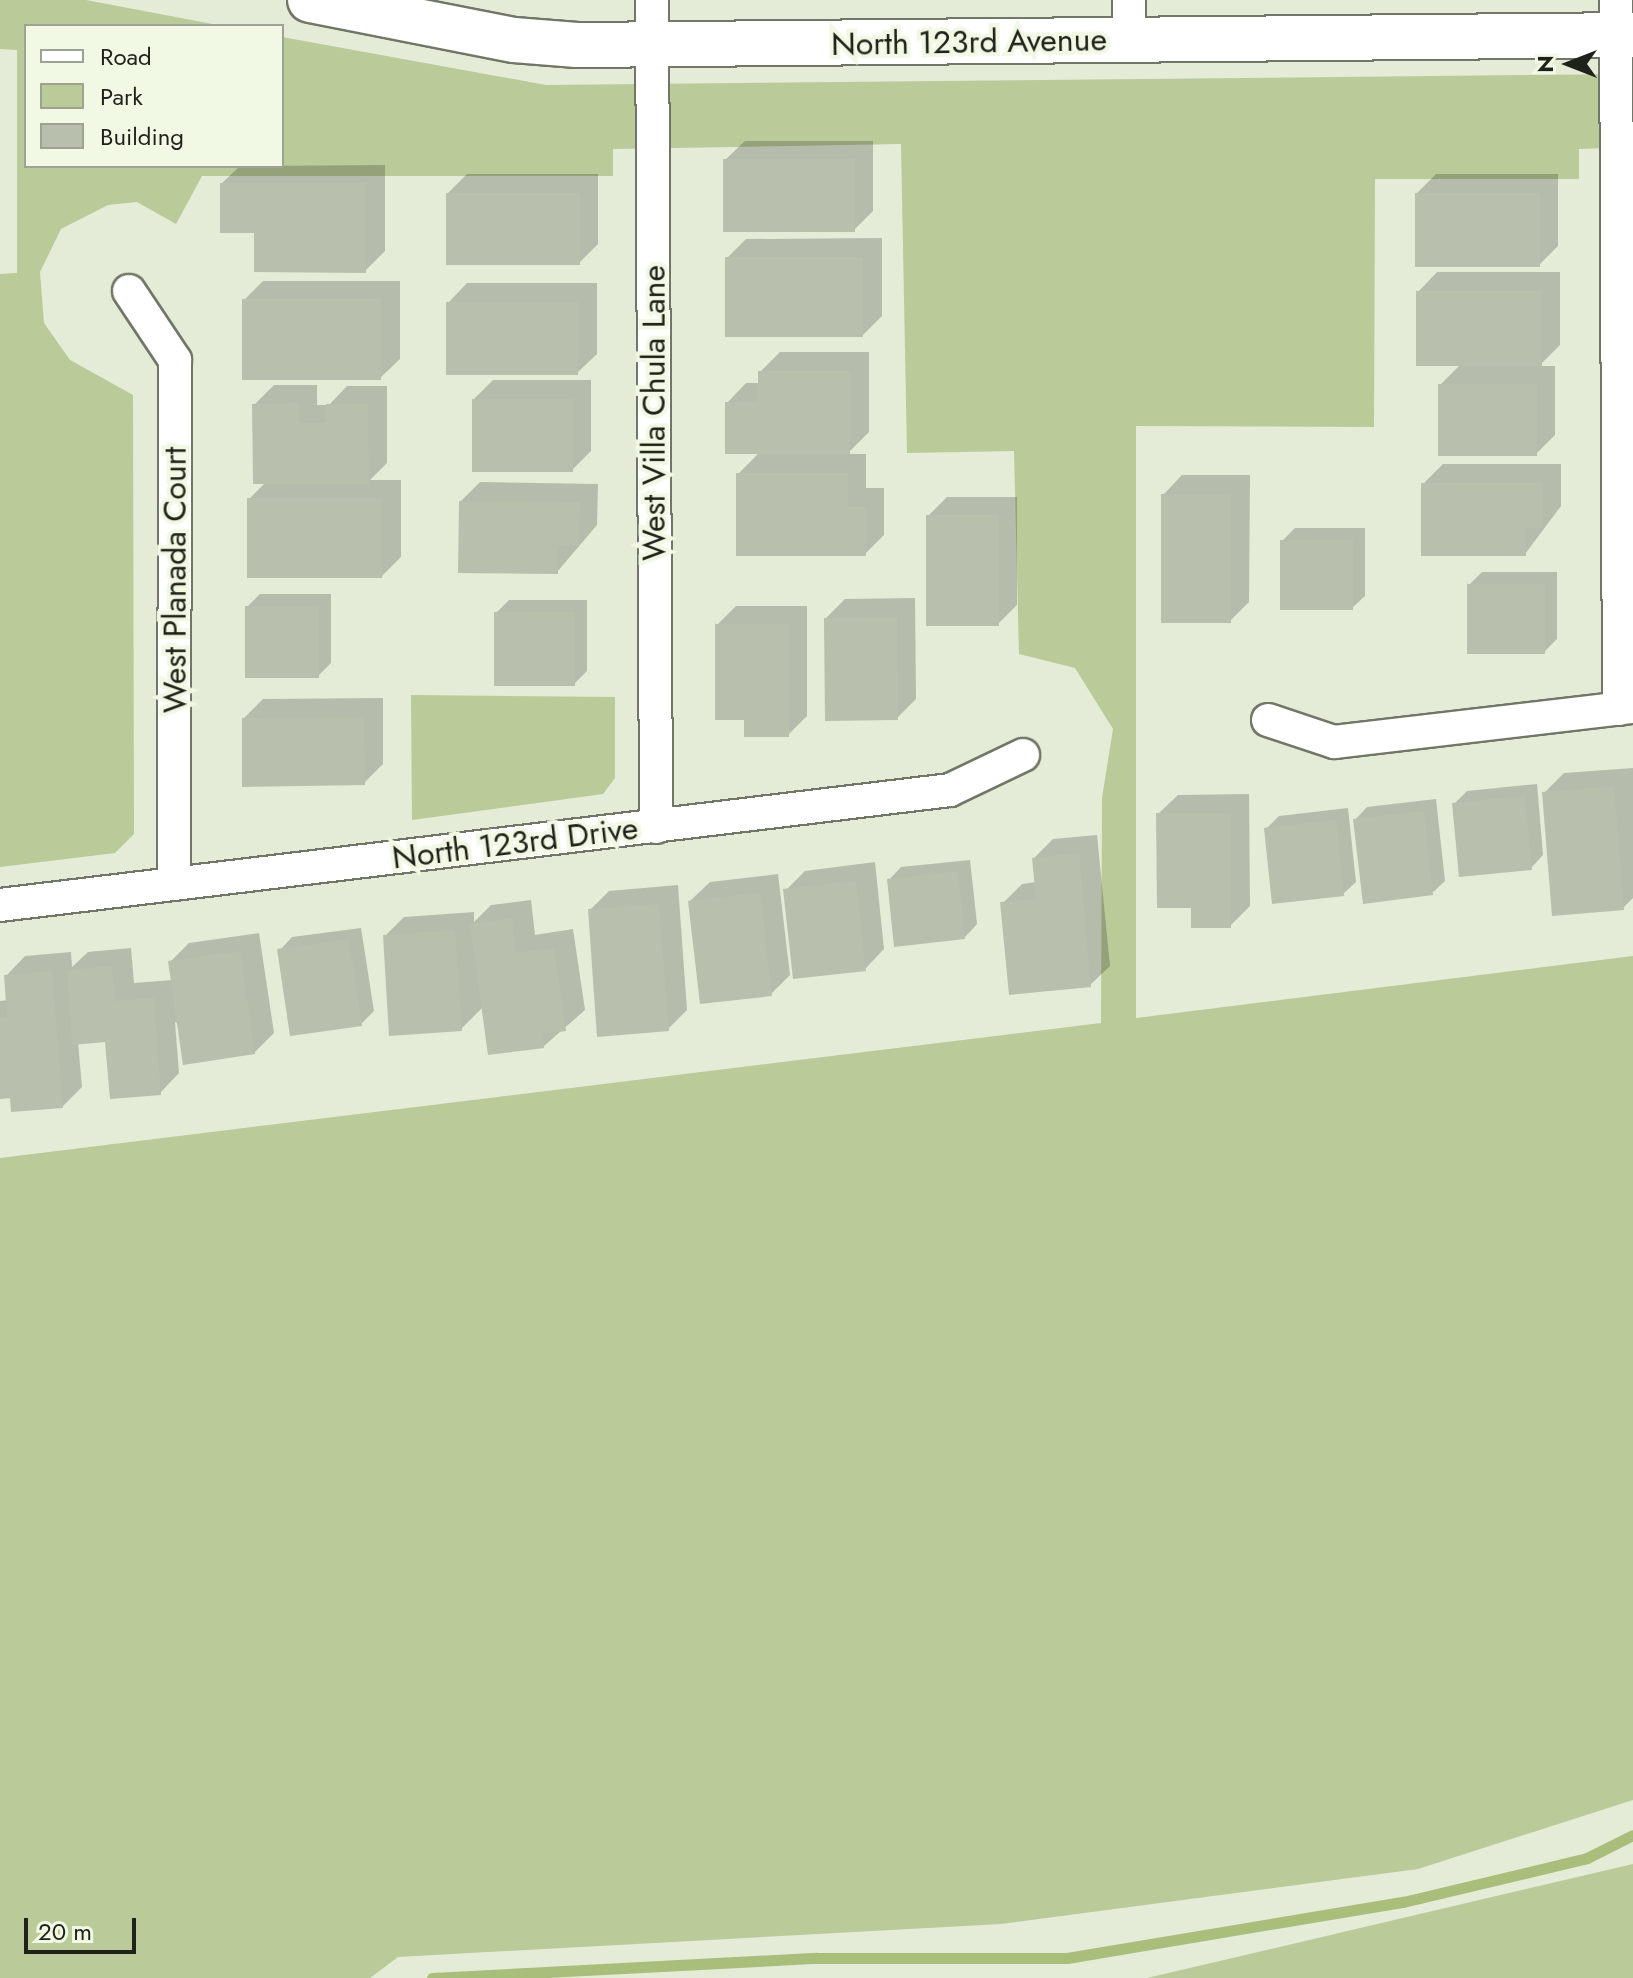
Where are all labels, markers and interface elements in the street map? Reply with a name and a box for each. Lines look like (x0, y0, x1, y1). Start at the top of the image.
street label: North 123rd Avenue (831, 20, 1107, 64)
legend (24, 24, 284, 168)
north arrow (1529, 24, 1609, 104)
text: Road (100, 39, 152, 74)
text: N (1529, 55, 1561, 73)
text: Park (100, 79, 143, 114)
text: Building (100, 119, 184, 154)
street label: West Villa Chula Lane (635, 265, 673, 561)
street label: West Planada Court (156, 447, 194, 713)
street label: North 123rd Drive (390, 809, 640, 877)
scale bar (28, 1902, 140, 1952)
text: 20 m (38, 1914, 92, 1949)

